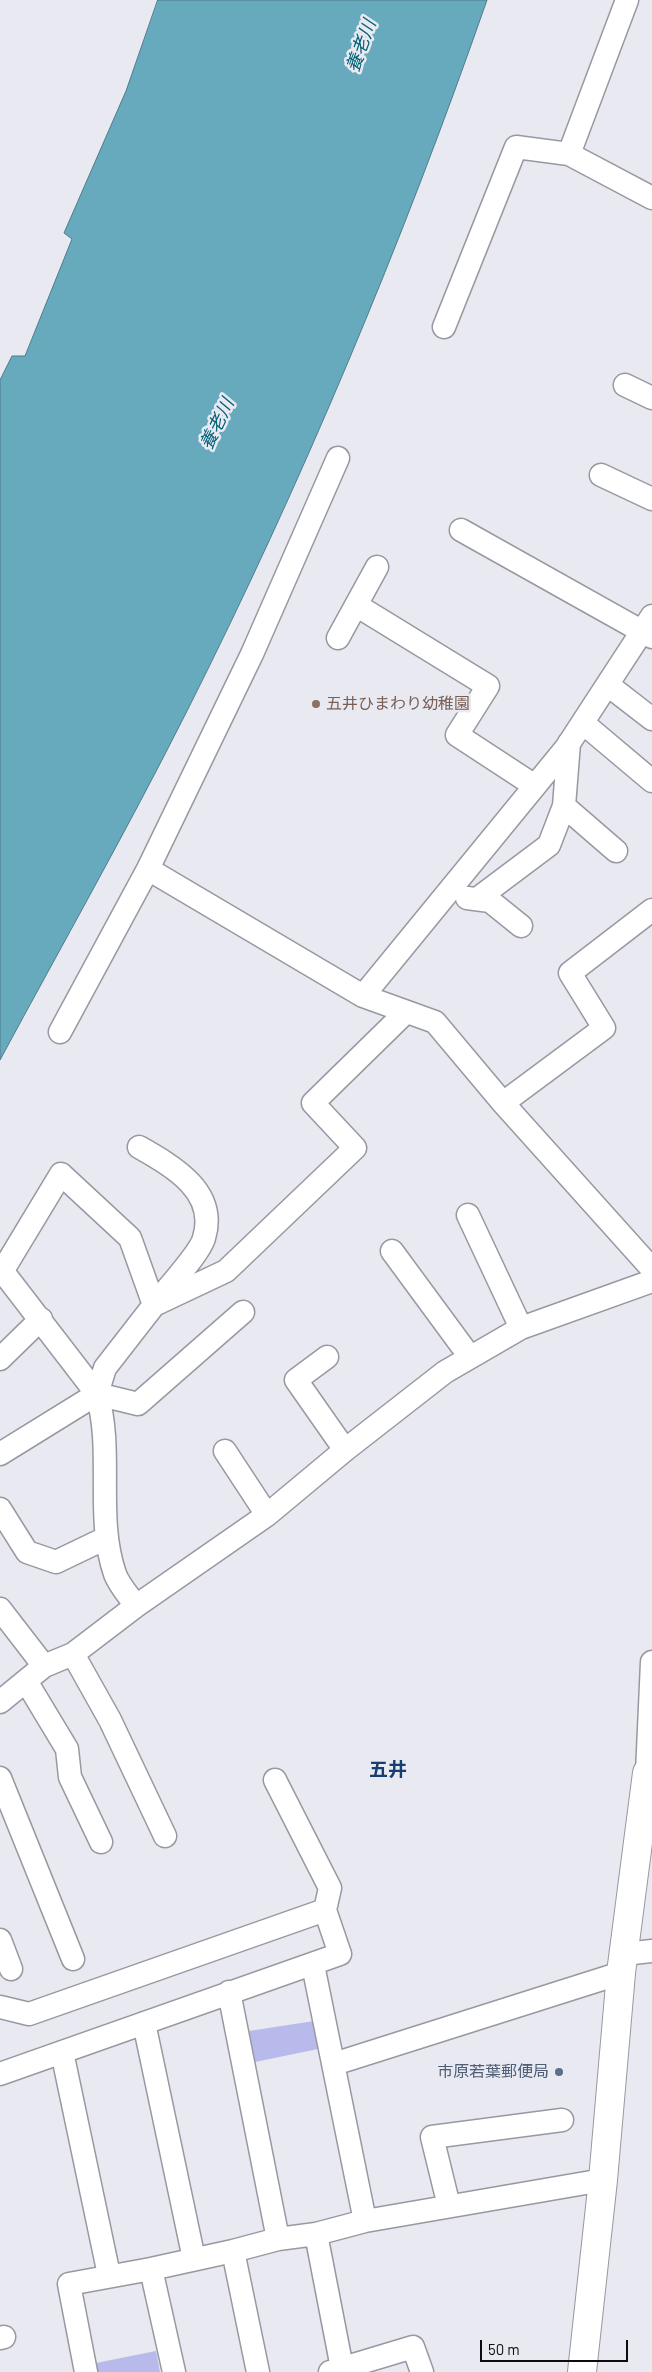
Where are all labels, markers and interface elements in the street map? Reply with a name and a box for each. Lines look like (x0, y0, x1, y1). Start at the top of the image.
water label: 養老川 (342, 17, 380, 75)
water label: 養老川 (195, 395, 239, 453)
place label: 五井ひまわり幼稚園 (326, 694, 470, 714)
marker: 五井ひまわり幼稚園 (310, 698, 322, 710)
district label: 五井 (369, 1759, 407, 1781)
place label: 市原若葉郵便局 (437, 2062, 549, 2082)
marker: 市原若葉郵便局 (553, 2066, 565, 2078)
scale bar (482, 2330, 630, 2362)
text: 50 m (488, 2340, 520, 2358)

